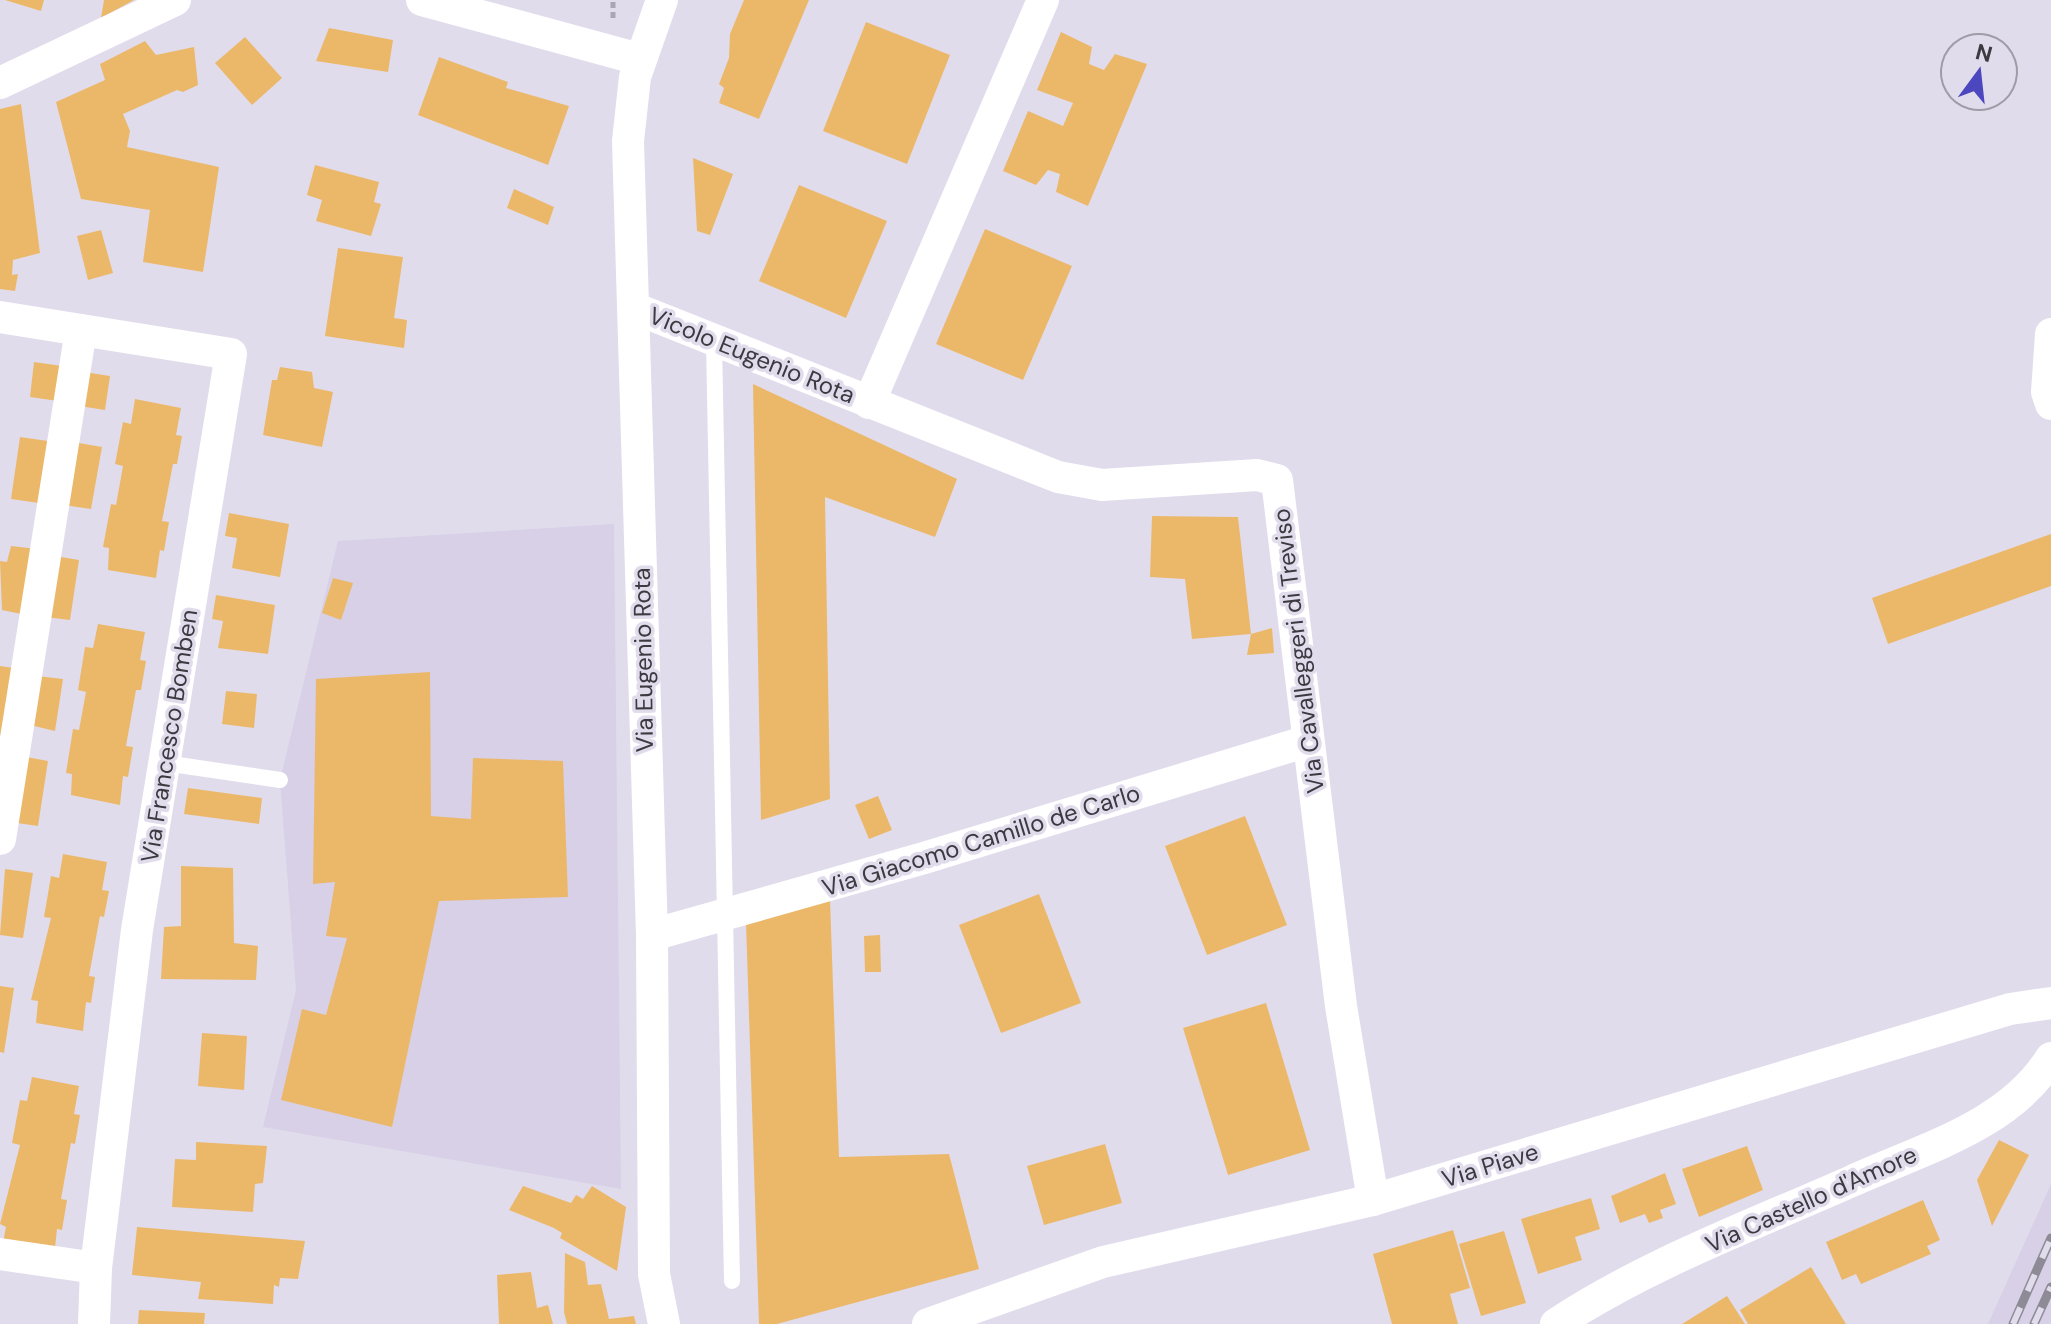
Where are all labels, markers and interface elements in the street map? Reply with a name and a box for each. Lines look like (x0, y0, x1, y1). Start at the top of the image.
north arrow (1939, 32, 2019, 112)
text: N (1973, 37, 1996, 69)
street label: Vicolo Eugenio Rota (644, 300, 860, 410)
street label: Via Cavalleggeri di Treviso (1265, 507, 1331, 795)
street label: Via Eugenio Rota (626, 567, 660, 753)
street label: Via Francesco Bomben (134, 607, 204, 865)
street label: Via Giacomo Camillo de Carlo (818, 777, 1144, 903)
street label: Via Piave (1438, 1136, 1542, 1194)
street label: Via Castello d'Amore (1701, 1138, 1921, 1260)

